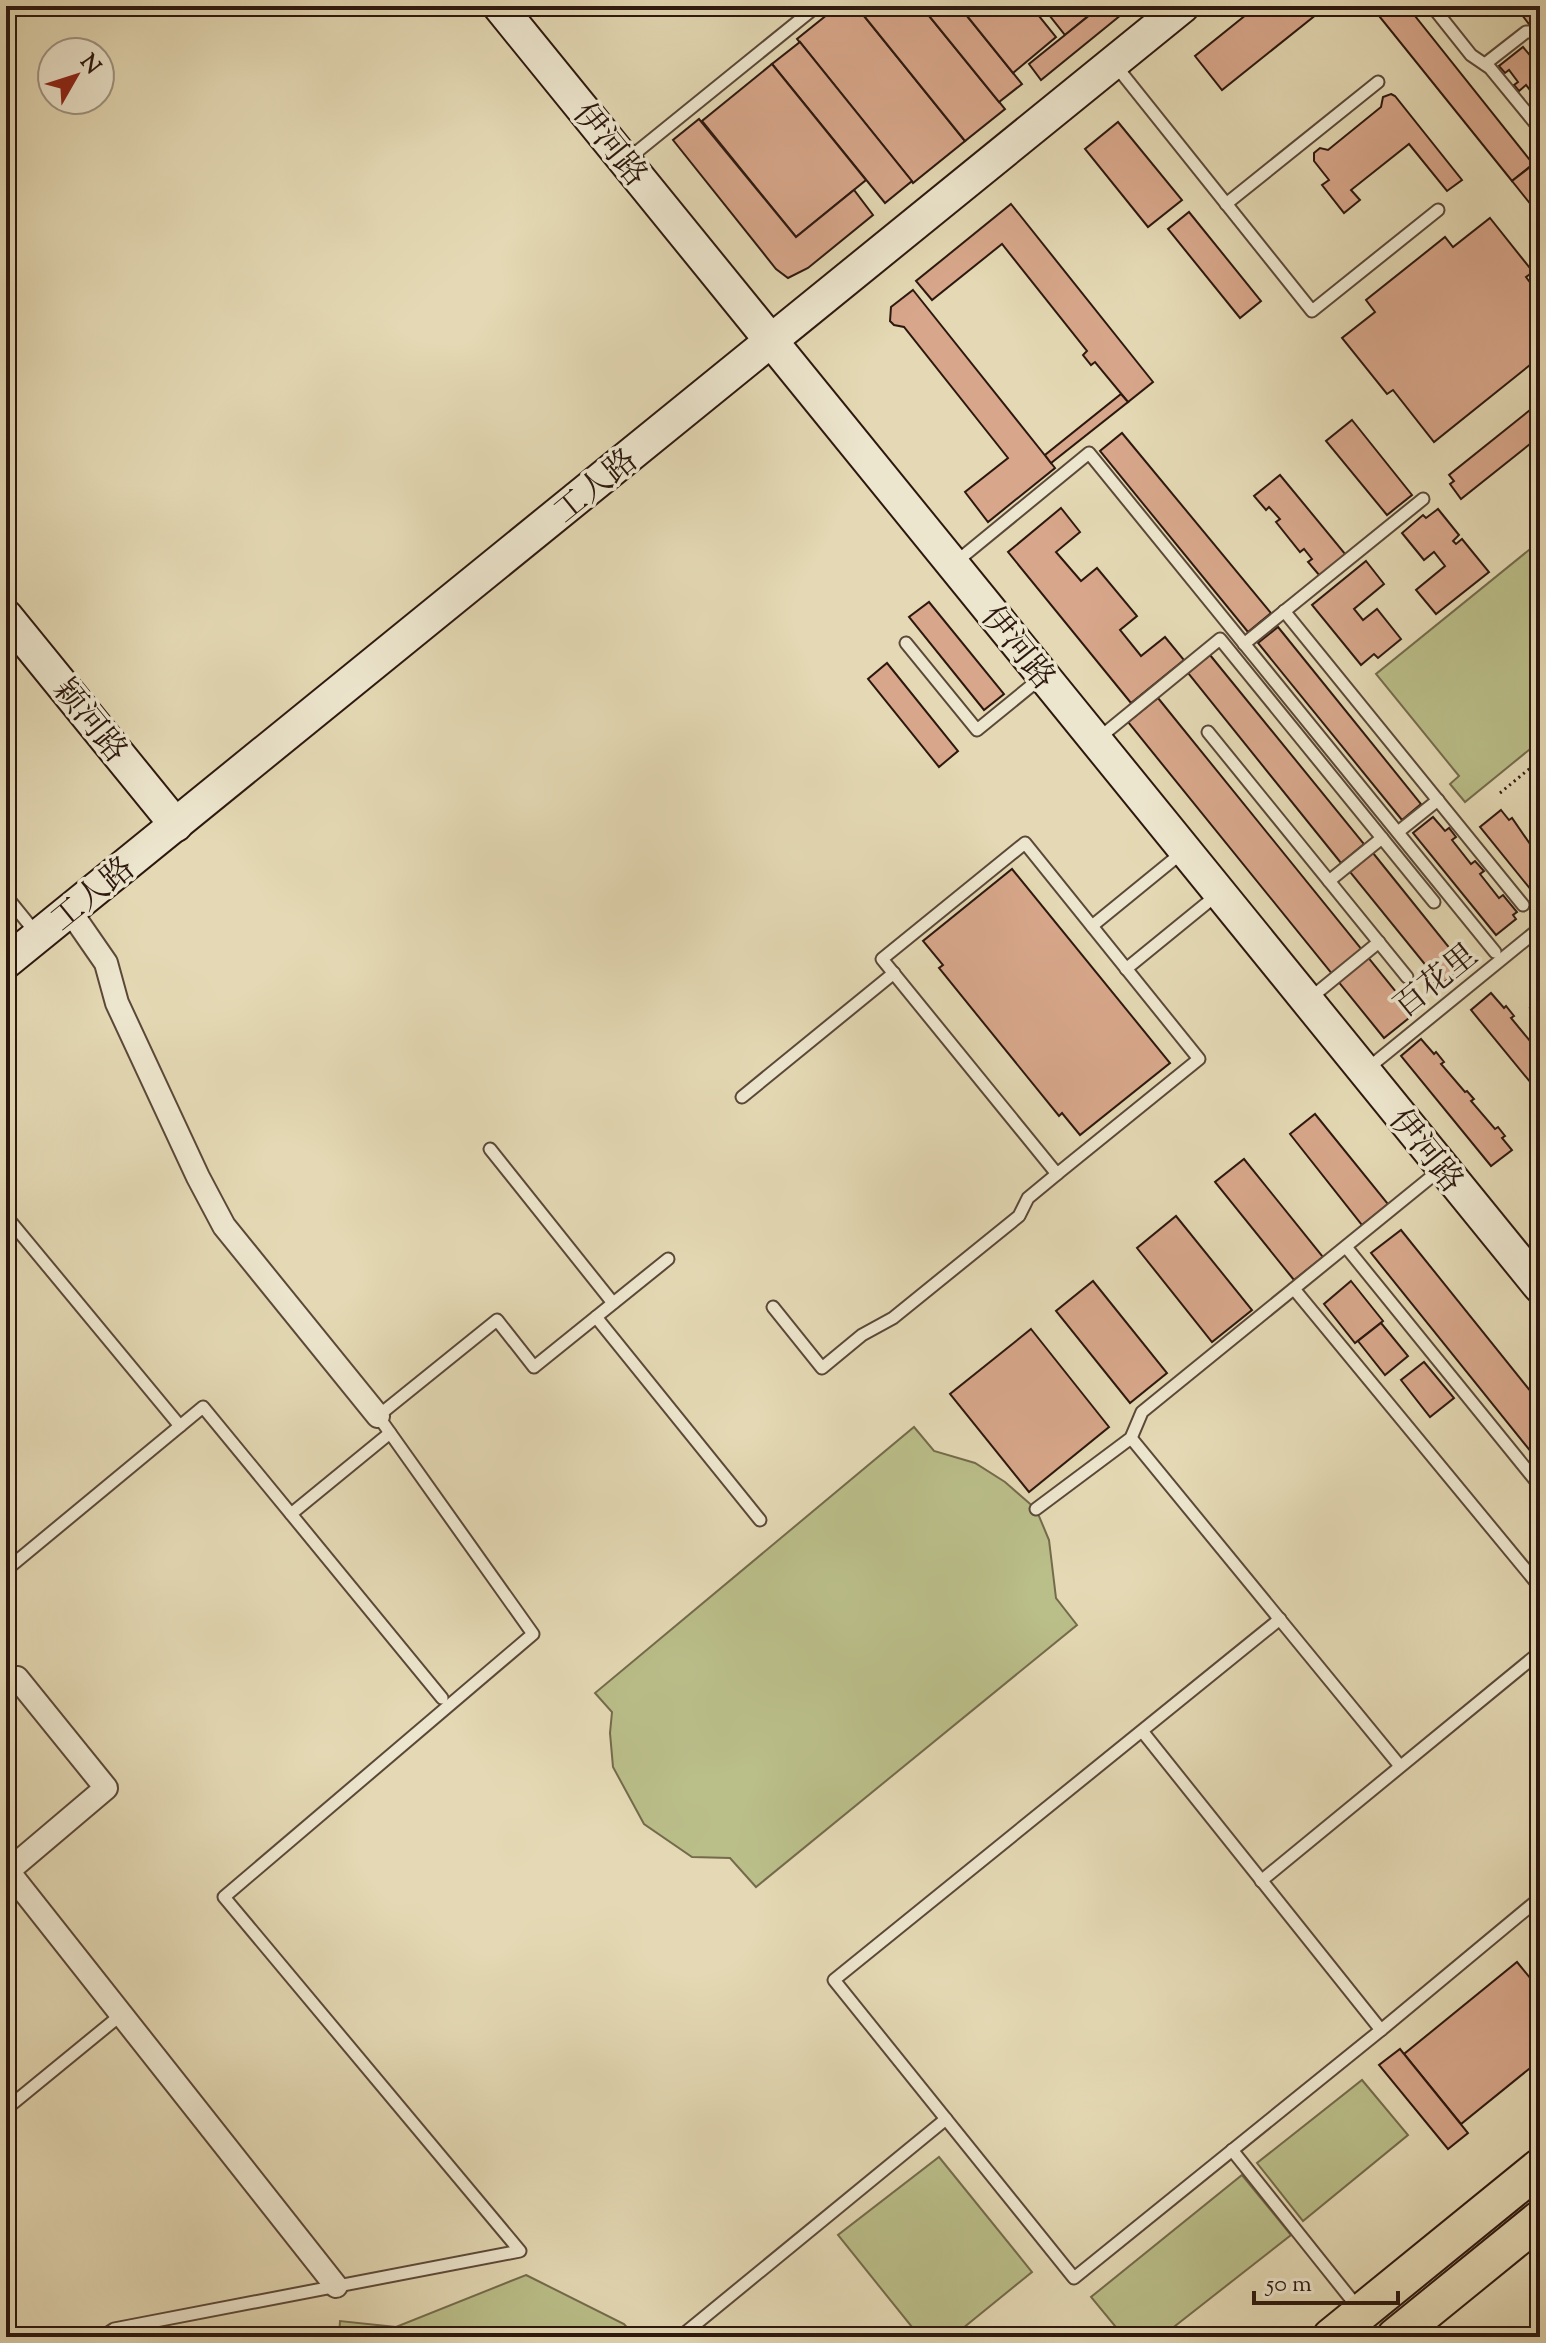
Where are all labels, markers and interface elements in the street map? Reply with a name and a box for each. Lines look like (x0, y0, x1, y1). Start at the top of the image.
north arrow (36, 36, 116, 116)
text: N (71, 48, 107, 83)
street label: 伊河路 (561, 94, 657, 198)
street label: 工人路 (545, 439, 649, 535)
street label: 伊河路 (969, 597, 1065, 701)
street label: 颖河路 (41, 670, 137, 774)
street label: 工人路 (42, 847, 146, 943)
street label: 百花里 (1385, 934, 1489, 1030)
street label: 伊河路 (1377, 1100, 1473, 1204)
scale bar (1254, 2255, 1398, 2305)
text: 50 m (1264, 2268, 1312, 2302)

